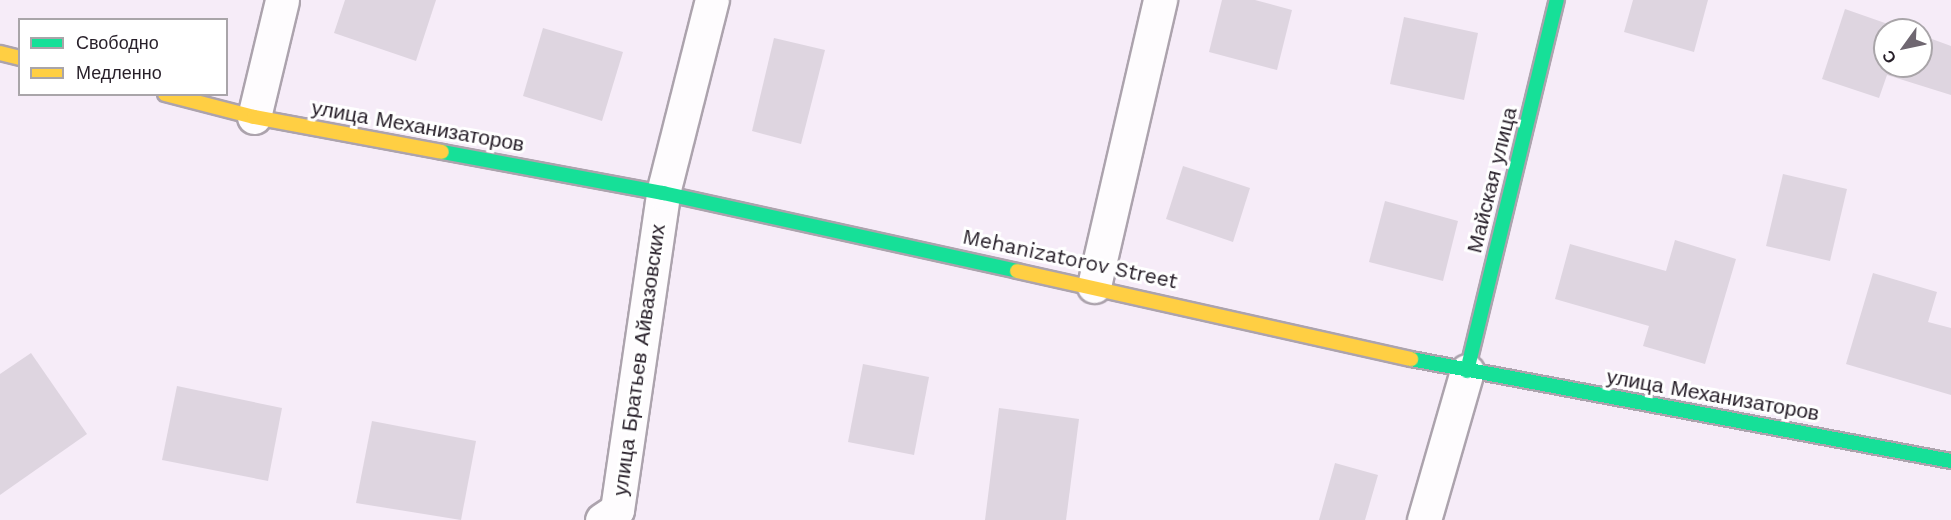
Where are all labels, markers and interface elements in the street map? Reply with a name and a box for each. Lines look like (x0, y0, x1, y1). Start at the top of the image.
legend (18, 18, 228, 96)
north arrow (1873, 18, 1933, 78)
text: Свободно (76, 32, 159, 53)
text: С (1878, 47, 1900, 67)
text: Медленно (76, 62, 162, 83)
street label: улица Механизаторов (310, 95, 526, 157)
street label: Майская улица (1462, 105, 1522, 255)
street label: улица Братьев Айвазовских (607, 223, 671, 497)
street label: Mehanizatorov Street (960, 224, 1180, 294)
street label: улица Механизаторов (1605, 364, 1821, 426)

